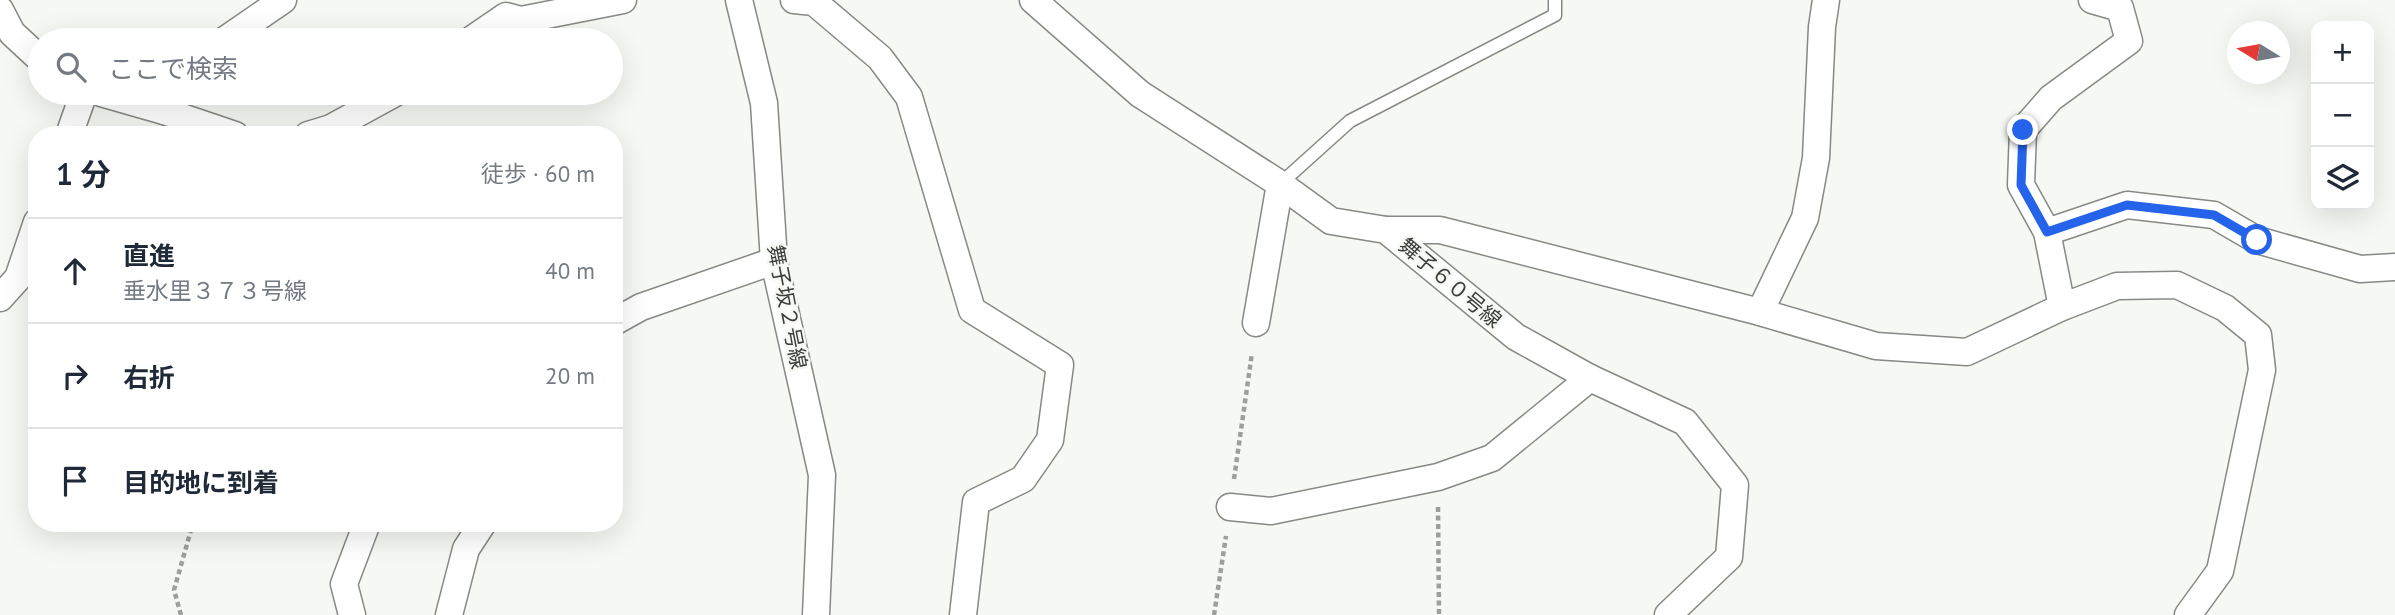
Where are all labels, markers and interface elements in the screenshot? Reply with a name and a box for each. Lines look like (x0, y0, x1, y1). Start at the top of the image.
north arrow (2227, 21, 2290, 84)
map controls (2311, 21, 2374, 210)
button: + (2311, 21, 2374, 84)
search box (28, 28, 623, 105)
icon: search (52, 48, 90, 86)
text: ここで検索 (108, 52, 238, 85)
button: − (2311, 84, 2374, 147)
route end (2007, 114, 2038, 145)
button: layers (2311, 147, 2374, 210)
text: 1 分 (56, 154, 111, 193)
text: 徒歩 · 60 m (481, 159, 595, 188)
route start (2241, 224, 2272, 255)
street label: 舞子６０号線 (1393, 232, 1507, 333)
text: 直進 (123, 239, 175, 272)
street label: 舞子坂２号線 (762, 242, 813, 371)
icon: ahead (56, 252, 94, 290)
text: 40 m (545, 256, 595, 285)
text: 垂水里３７３号線 (123, 276, 307, 305)
icon: right (56, 357, 94, 395)
text: 右折 (123, 361, 175, 394)
text: 20 m (545, 361, 595, 390)
icon: arrive (56, 462, 94, 500)
text: 目的地に到着 (123, 466, 279, 499)

